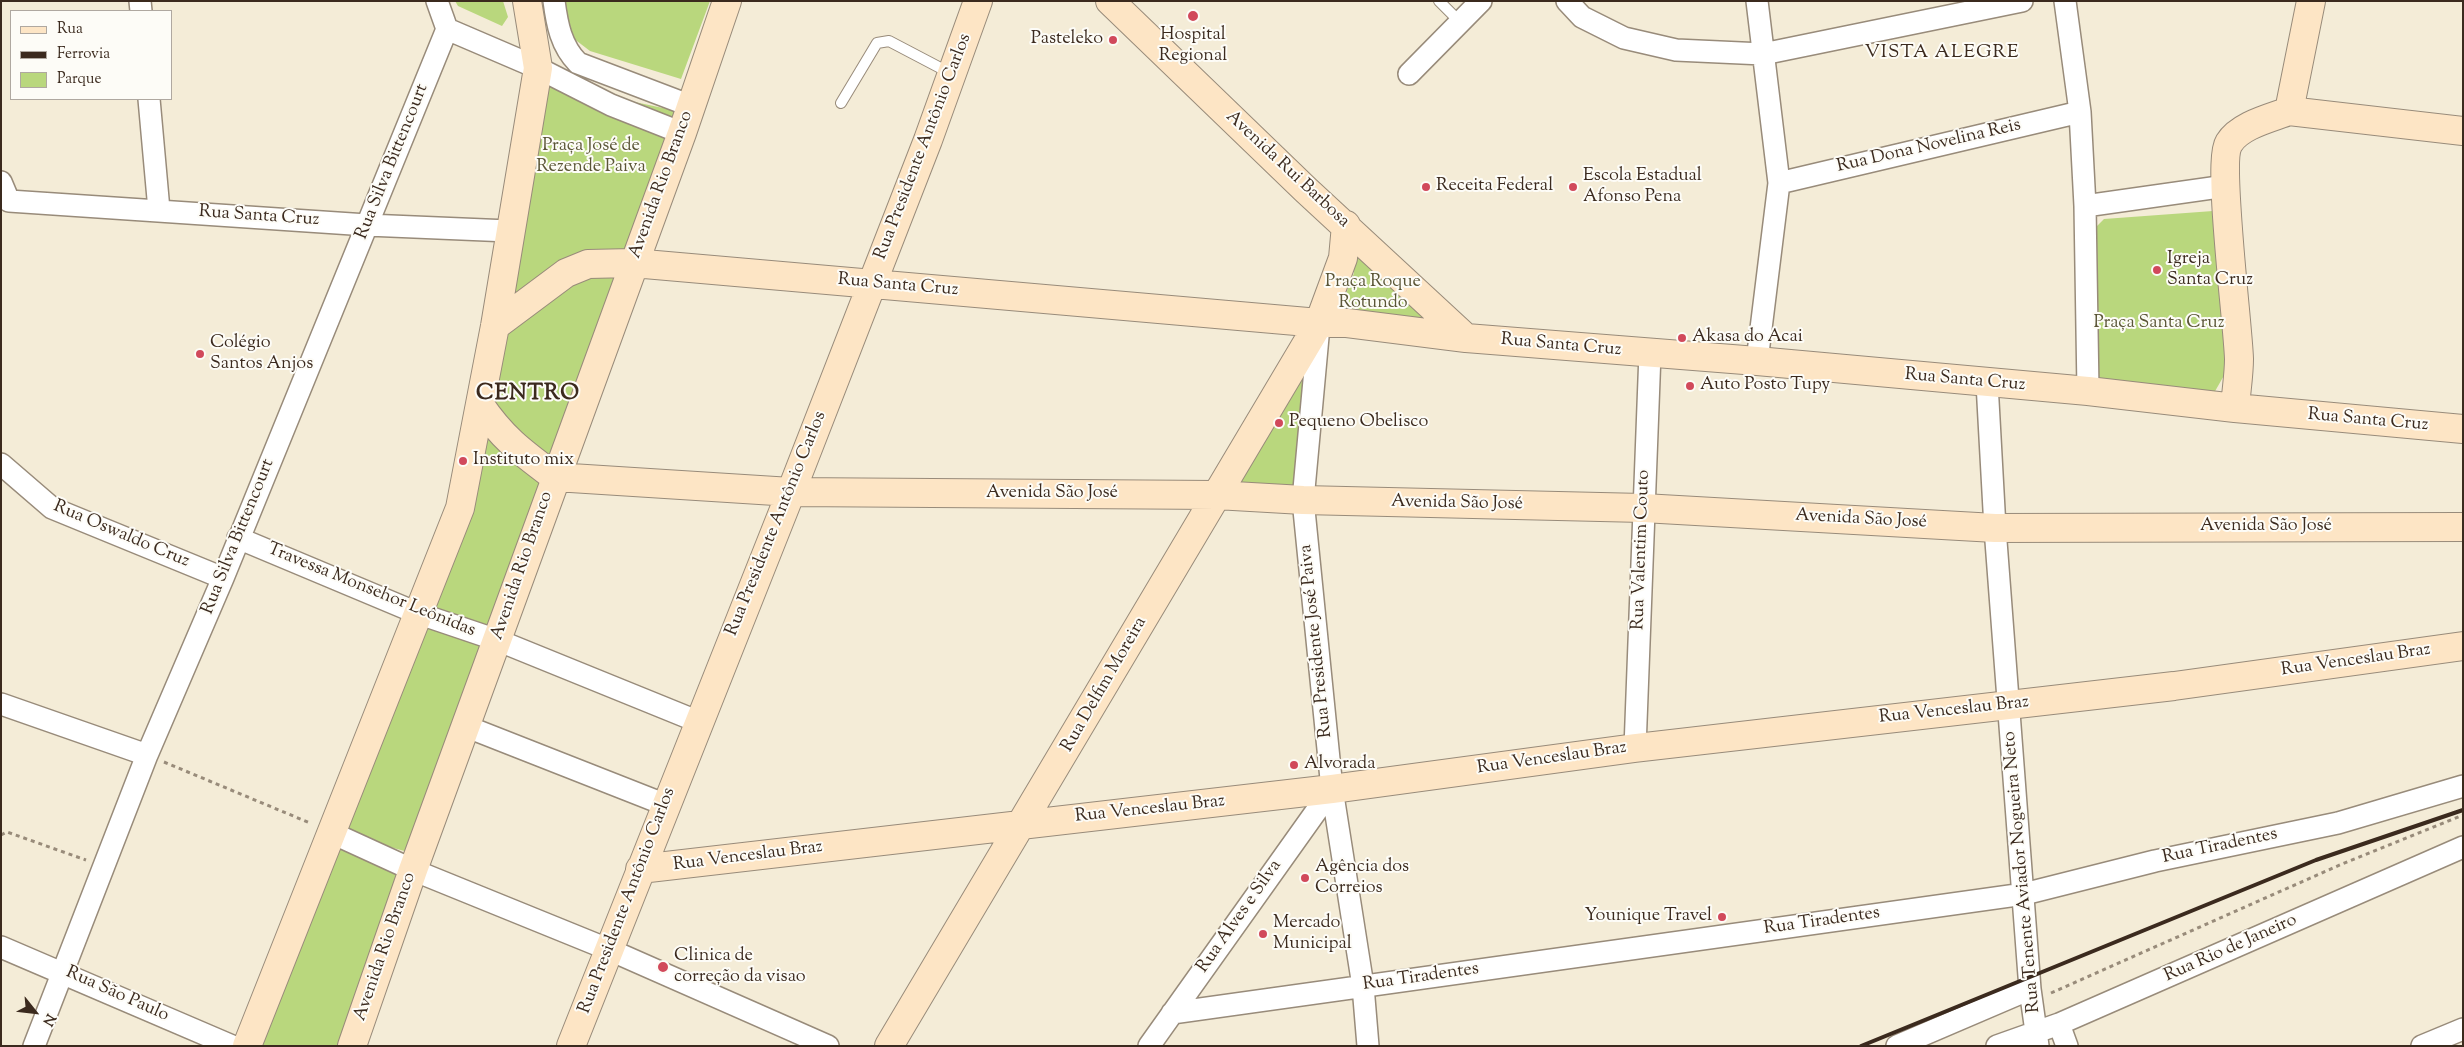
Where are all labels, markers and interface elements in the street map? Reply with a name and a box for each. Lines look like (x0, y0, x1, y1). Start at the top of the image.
marker: Hospital Regional (1186, 9, 1200, 23)
legend (10, 10, 172, 100)
text: Rua (57, 19, 83, 40)
place label: Hospital Regional (1159, 25, 1227, 68)
place label: Pasteleko (1031, 29, 1103, 51)
street label: Rua Presidente Antônio Carlos (871, 31, 977, 263)
marker: Pasteleko (1107, 34, 1119, 46)
district label: VISTA ALEGRE (1863, 43, 2021, 65)
text: Ferrovia (57, 44, 110, 65)
text: Parque (57, 69, 101, 90)
street label: Rua Silva Bittencourt (352, 81, 434, 243)
street label: Avenida Rui Barbosa (1221, 107, 1353, 233)
street label: Avenida Rio Branco (625, 108, 699, 262)
street label: Rua Dona Novelina Reis (1835, 115, 2023, 179)
park label: Praça José de Rezende Paiva (536, 136, 646, 178)
place label: Escola Estadual Afonso Pena (1583, 166, 1702, 208)
place label: Receita Federal (1436, 176, 1553, 198)
marker: Receita Federal (1420, 181, 1432, 193)
marker: Escola Estadual Afonso Pena (1567, 181, 1579, 193)
street label: Rua Santa Cruz (198, 202, 320, 232)
place label: Igreja Santa Cruz (2167, 249, 2253, 292)
marker: Igreja Santa Cruz (2151, 264, 2163, 276)
street label: Rua Santa Cruz (837, 270, 959, 302)
park label: Praça Roque Rotundo (1325, 272, 1421, 314)
park label: Praça Santa Cruz (2094, 313, 2224, 335)
place label: Akasa do Acai (1692, 327, 1803, 349)
street label: Rua Santa Cruz (1500, 330, 1622, 362)
marker: Akasa do Acai (1676, 332, 1688, 344)
place label: Colégio Santos Anjos (210, 333, 313, 376)
marker: Colégio Santos Anjos (194, 348, 206, 360)
street label: Rua Santa Cruz (1904, 365, 2026, 397)
place label: Auto Posto Tupy (1700, 375, 1830, 397)
marker: Auto Posto Tupy (1684, 380, 1696, 392)
district label: CENTRO (475, 382, 581, 408)
street label: Rua Santa Cruz (2307, 405, 2429, 437)
street label: Rua Presidente Antônio Carlos (722, 409, 832, 639)
place label: Pequeno Obelisco (1289, 412, 1428, 434)
marker: Pequeno Obelisco (1273, 417, 1285, 429)
place label: Instituto mix (473, 450, 574, 472)
marker: Instituto mix (457, 455, 469, 467)
street label: Rua Silva Bittencourt (198, 456, 280, 618)
street label: Rua Valentim Couto (1628, 469, 1656, 631)
street label: Avenida São José (986, 483, 1118, 505)
street label: Avenida Rio Branco (488, 489, 558, 643)
street label: Avenida São José (1391, 492, 1523, 516)
street label: Rua Oswaldo Cruz (50, 497, 192, 573)
street label: Avenida São José (1795, 506, 1927, 534)
street label: Avenida São José (2200, 516, 2332, 538)
street label: Travessa Monsehor Leônidas (264, 539, 478, 643)
street label: Rua Presidente José Paiva (1296, 543, 1338, 739)
street label: Rua Delfim Moreira (1058, 614, 1152, 756)
street label: Rua Venceslau Braz (2280, 640, 2432, 682)
street label: Rua Venceslau Braz (1878, 692, 2030, 730)
street label: Rua Tenente Aviador Nogueira Neto (2000, 730, 2046, 1014)
street label: Rua Venceslau Braz (1476, 738, 1628, 780)
place label: Alvorada (1304, 754, 1375, 776)
marker: Alvorada (1288, 759, 1300, 771)
street label: Rua Presidente Antônio Carlos (575, 785, 681, 1017)
street label: Rua Venceslau Braz (1074, 791, 1226, 829)
street label: Rua Tiradentes (2161, 824, 2279, 870)
street label: Rua Venceslau Braz (672, 837, 824, 877)
street label: Rua Alves e Silva (1193, 856, 1287, 978)
place label: Agência dos Correios (1315, 857, 1409, 900)
street label: Avenida Rio Branco (351, 870, 421, 1024)
marker: Agência dos Correios (1299, 872, 1311, 884)
street label: Rua Tiradentes (1763, 903, 1881, 941)
place label: Younique Travel (1585, 906, 1712, 928)
street label: Rua Rio de Janeiro (2161, 910, 2301, 988)
marker: Younique Travel (1716, 911, 1728, 923)
place label: Mercado Municipal (1273, 913, 1352, 956)
marker: Mercado Municipal (1257, 928, 1269, 940)
place label: Clinica de correção da visao (674, 946, 806, 989)
street label: Rua Tiradentes (1362, 959, 1480, 997)
marker: Clinica de correção da visao (656, 960, 670, 974)
street label: Rua São Paulo (62, 963, 172, 1027)
north arrow (10, 987, 60, 1037)
text: N (37, 1010, 60, 1029)

